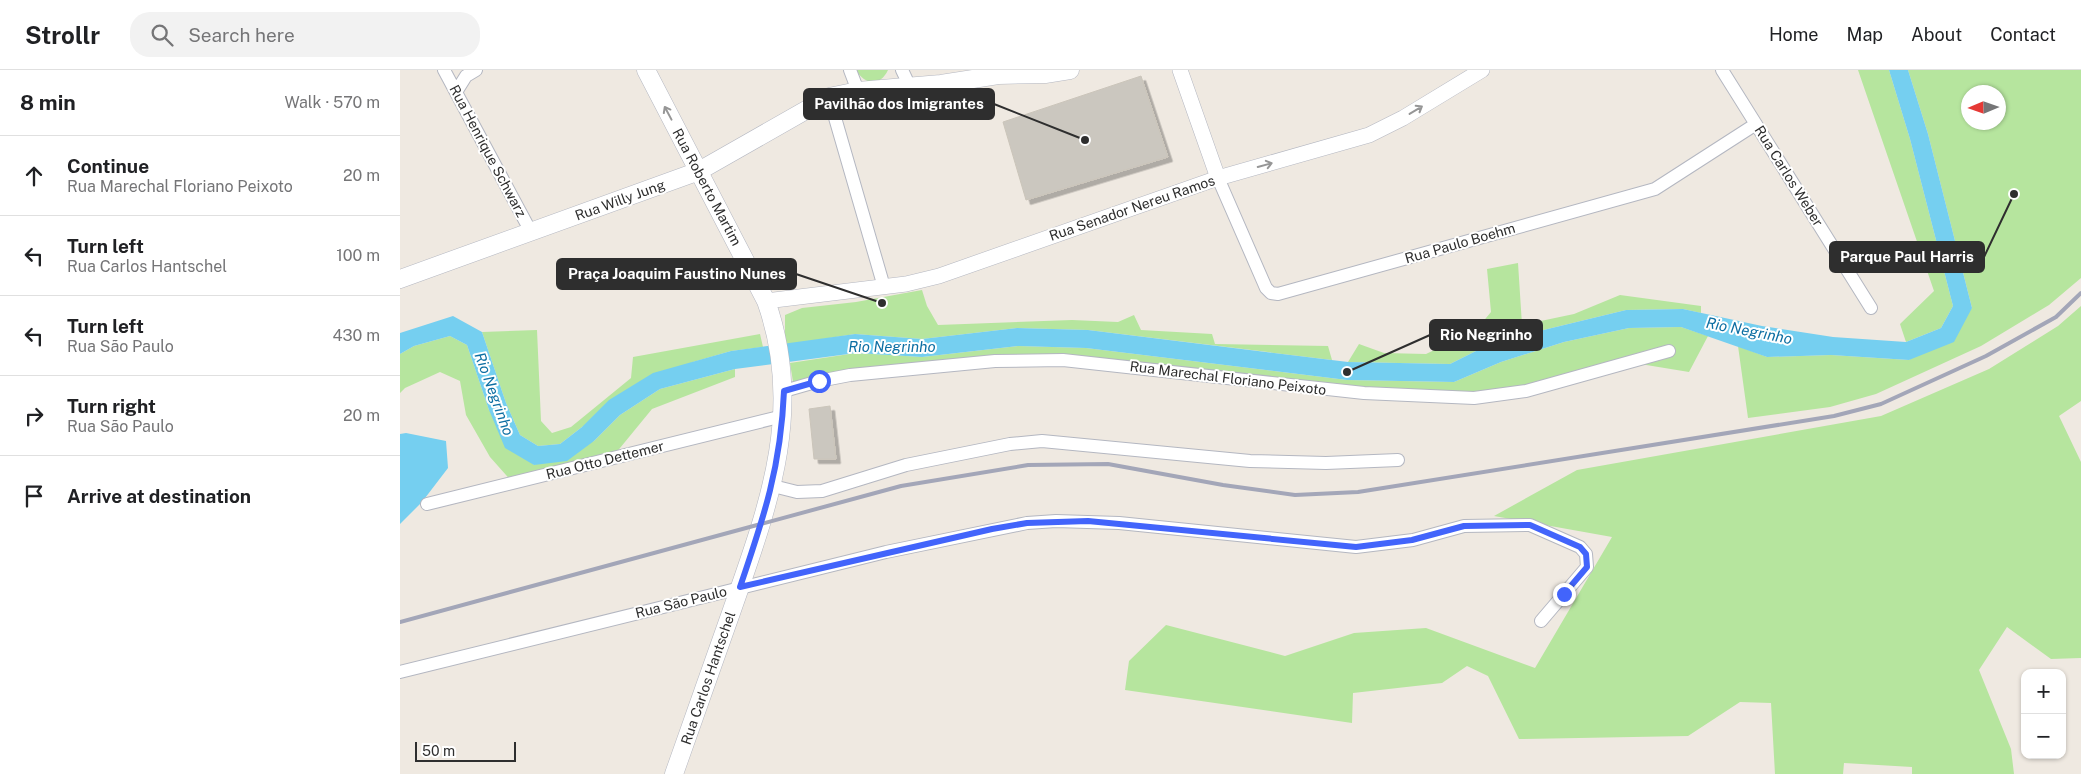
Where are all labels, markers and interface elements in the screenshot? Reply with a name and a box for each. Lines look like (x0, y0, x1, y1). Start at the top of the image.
search box (130, 12, 480, 57)
text: Strollr (25, 21, 100, 49)
icon: search (148, 21, 176, 49)
text: Search here (188, 24, 295, 46)
text: Home (1769, 24, 1819, 45)
text: Map (1847, 24, 1883, 45)
text: About (1911, 24, 1962, 45)
text: Contact (1990, 24, 2056, 45)
street label: Rua Henrique Schwarz (446, 82, 530, 220)
north arrow (1961, 85, 2006, 130)
callout: Pavilhão dos Imigrantes (804, 89, 994, 119)
text: 8 min (20, 90, 76, 115)
text: Walk · 570 m (284, 93, 380, 112)
text: Pavilhão dos Imigrantes (814, 95, 984, 112)
one-way arrow (663, 105, 673, 120)
one-way arrow (1409, 105, 1423, 115)
street label: Rua Carlos Weber (1752, 123, 1826, 229)
street label: Rua Roberto Martim (669, 126, 745, 248)
text: Continue (67, 155, 149, 177)
one-way arrow (1256, 160, 1272, 170)
icon: ahead (20, 162, 48, 190)
text: 20 m (343, 166, 380, 185)
street label: Rua Senador Nereu Ramos (1047, 172, 1217, 244)
street label: Rua Willy Jung (573, 176, 667, 224)
text: Rua Marechal Floriano Peixoto (67, 177, 293, 196)
street label: Rua Paulo Boehm (1403, 220, 1517, 266)
text: Turn left (67, 235, 144, 257)
icon: left (20, 242, 48, 270)
callout: Parque Paul Harris (1830, 242, 1984, 272)
text: 100 m (336, 246, 380, 265)
text: Parque Paul Harris (1840, 248, 1974, 265)
text: Rua Carlos Hantschel (67, 257, 227, 276)
callout: Praça Joaquim Faustino Nunes (557, 259, 796, 289)
text: Praça Joaquim Faustino Nunes (568, 265, 786, 282)
water label: Rio Negrinho (1705, 314, 1794, 347)
text: Turn left (67, 315, 144, 337)
callout: Rio Negrinho (1430, 320, 1542, 350)
icon: left (20, 322, 48, 350)
text: 430 m (332, 326, 380, 345)
text: Rio Negrinho (1440, 326, 1533, 343)
text: Rua São Paulo (67, 337, 174, 356)
water label: Rio Negrinho (848, 338, 936, 355)
water label: Rio Negrinho (472, 350, 517, 438)
street label: Rua Marechal Floriano Peixoto (1129, 358, 1327, 398)
route start (808, 370, 831, 393)
text: Turn right (67, 395, 156, 417)
icon: right (20, 402, 48, 430)
text: 20 m (343, 406, 380, 425)
text: Rua São Paulo (67, 417, 174, 436)
street label: Rua Otto Dettemer (544, 438, 666, 482)
icon: arrive (20, 482, 48, 510)
text: Arrive at destination (67, 485, 251, 507)
street label: Rua São Paulo (634, 583, 728, 621)
route end (1553, 583, 1576, 606)
street label: Rua Carlos Hantschel (678, 609, 738, 747)
map controls (2021, 669, 2066, 759)
button: + (2021, 669, 2066, 714)
button: − (2021, 714, 2066, 759)
scale bar (415, 739, 516, 762)
text: 50 m (422, 743, 455, 759)

